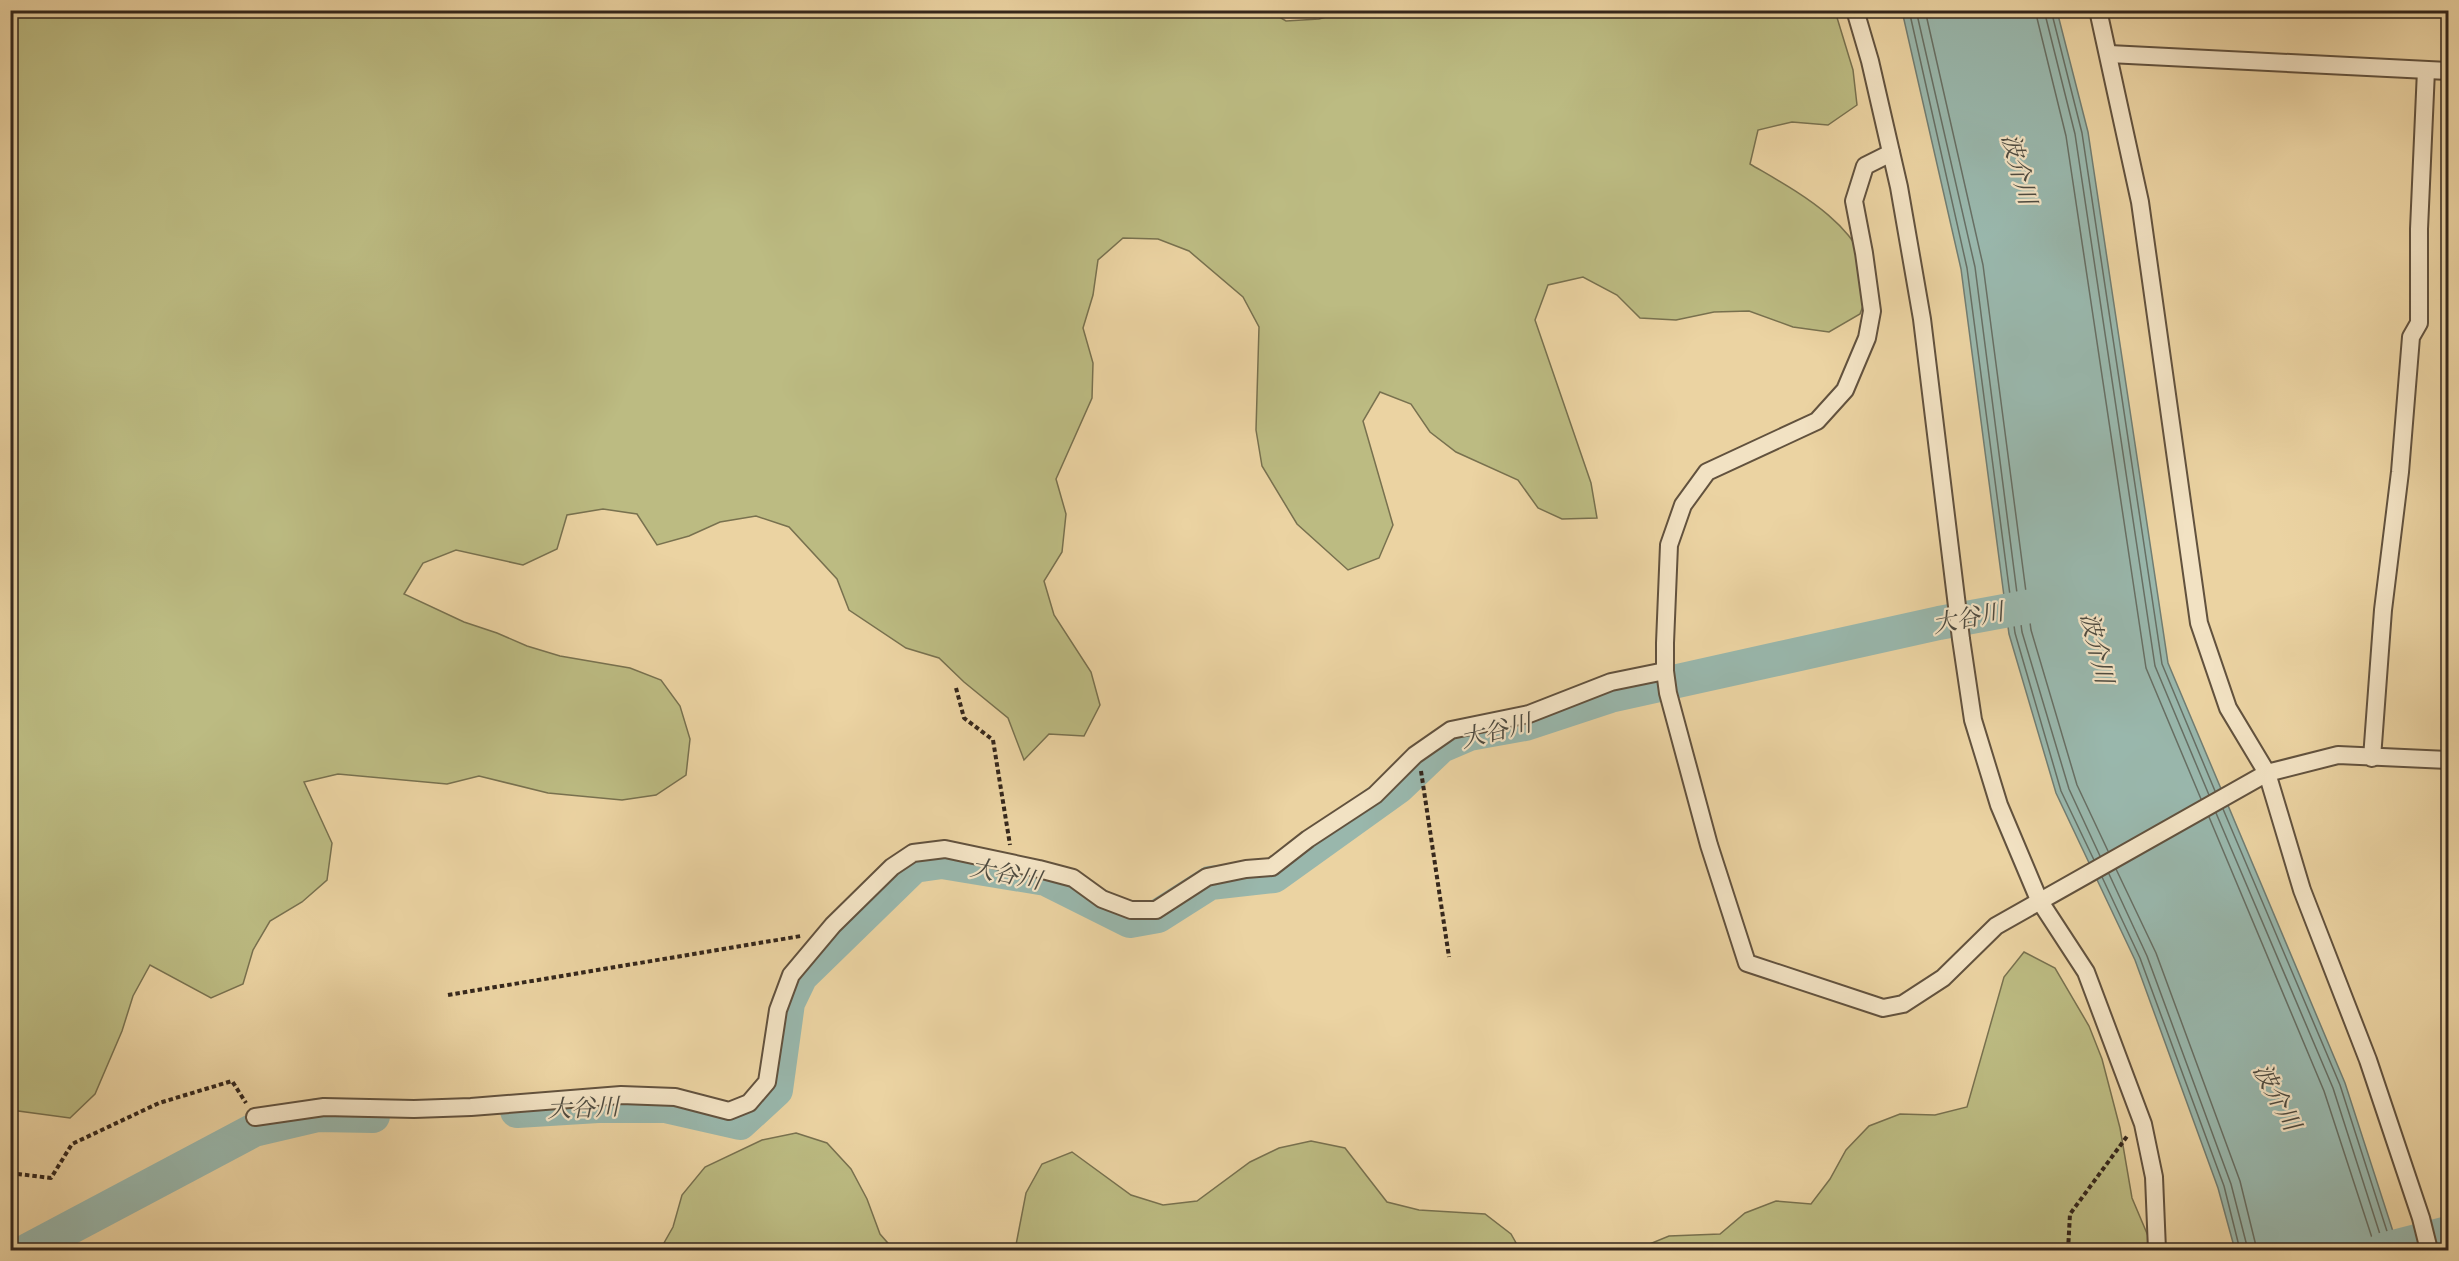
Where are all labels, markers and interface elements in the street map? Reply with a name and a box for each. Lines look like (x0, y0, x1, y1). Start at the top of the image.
water label: 波介川 (1996, 131, 2042, 210)
water label: 大谷川 (1930, 598, 2009, 639)
water label: 波介川 (2075, 610, 2118, 689)
water label: 大谷川 (1458, 709, 1537, 753)
water label: 大谷川 (968, 854, 1047, 895)
water label: 波介川 (2248, 1059, 2307, 1138)
water label: 大谷川 (547, 1094, 622, 1123)

